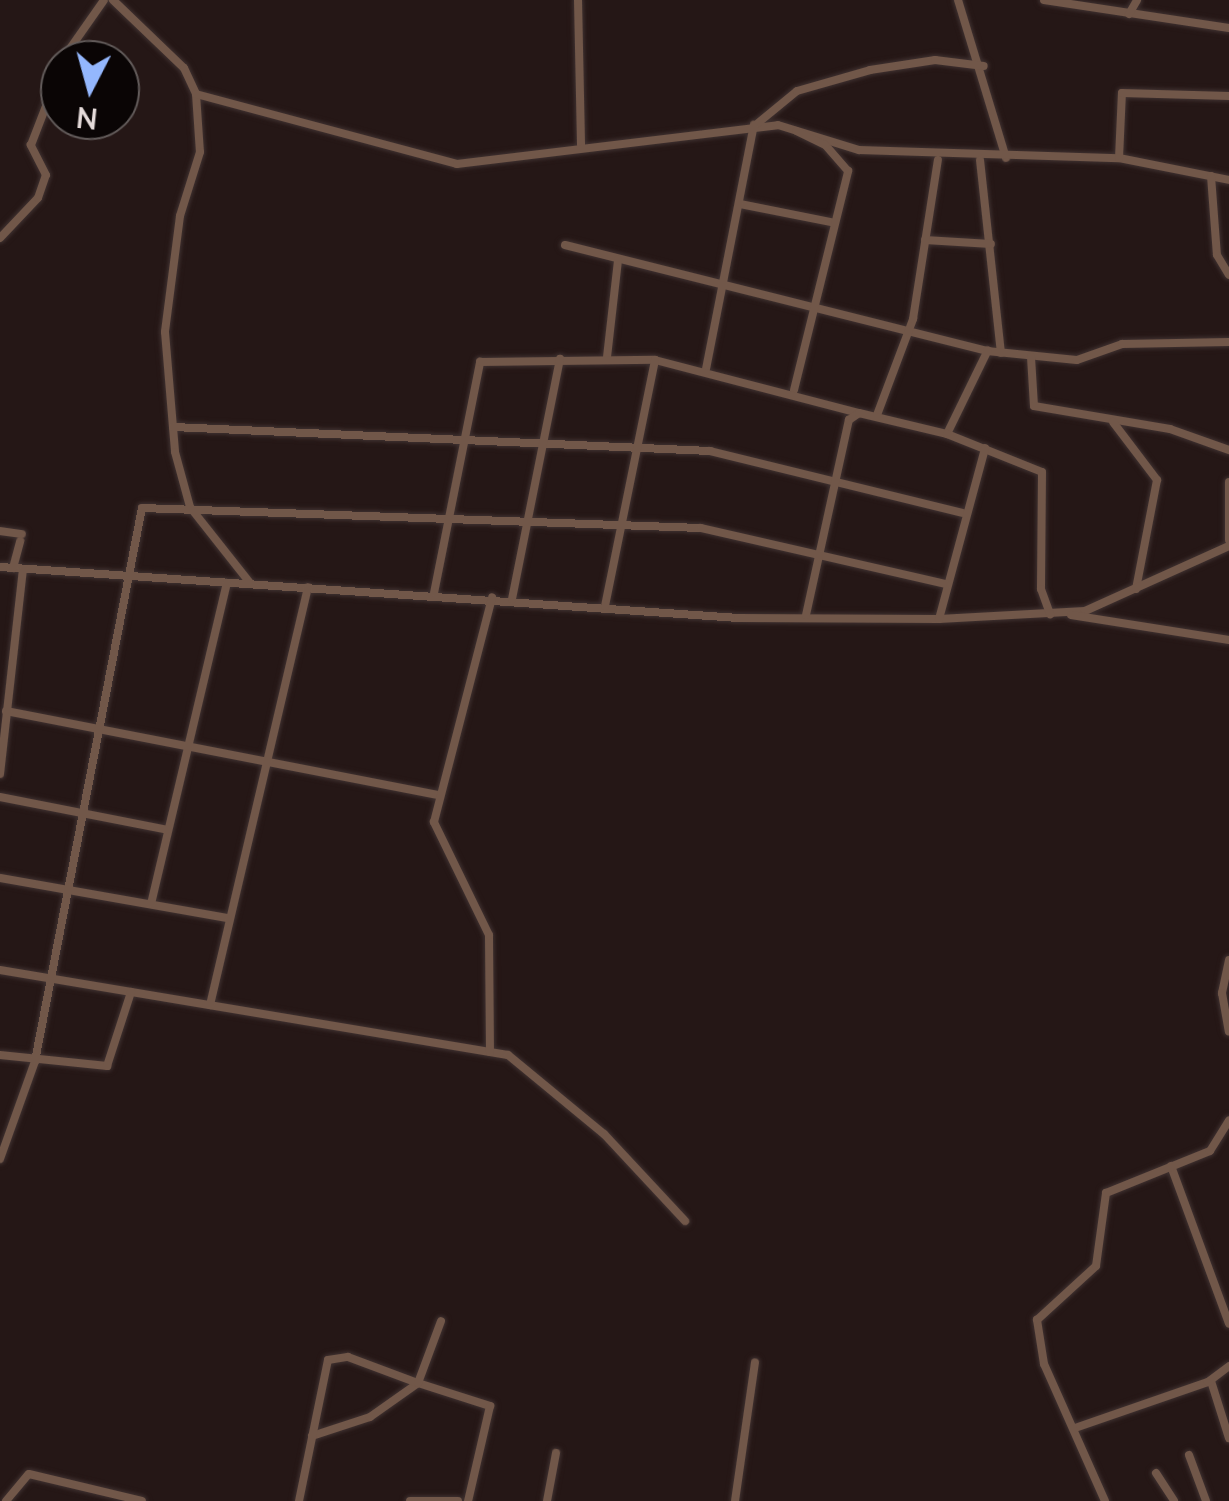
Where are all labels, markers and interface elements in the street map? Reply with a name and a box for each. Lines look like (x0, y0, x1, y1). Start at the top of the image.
north arrow (40, 40, 140, 140)
text: N (75, 100, 99, 137)

